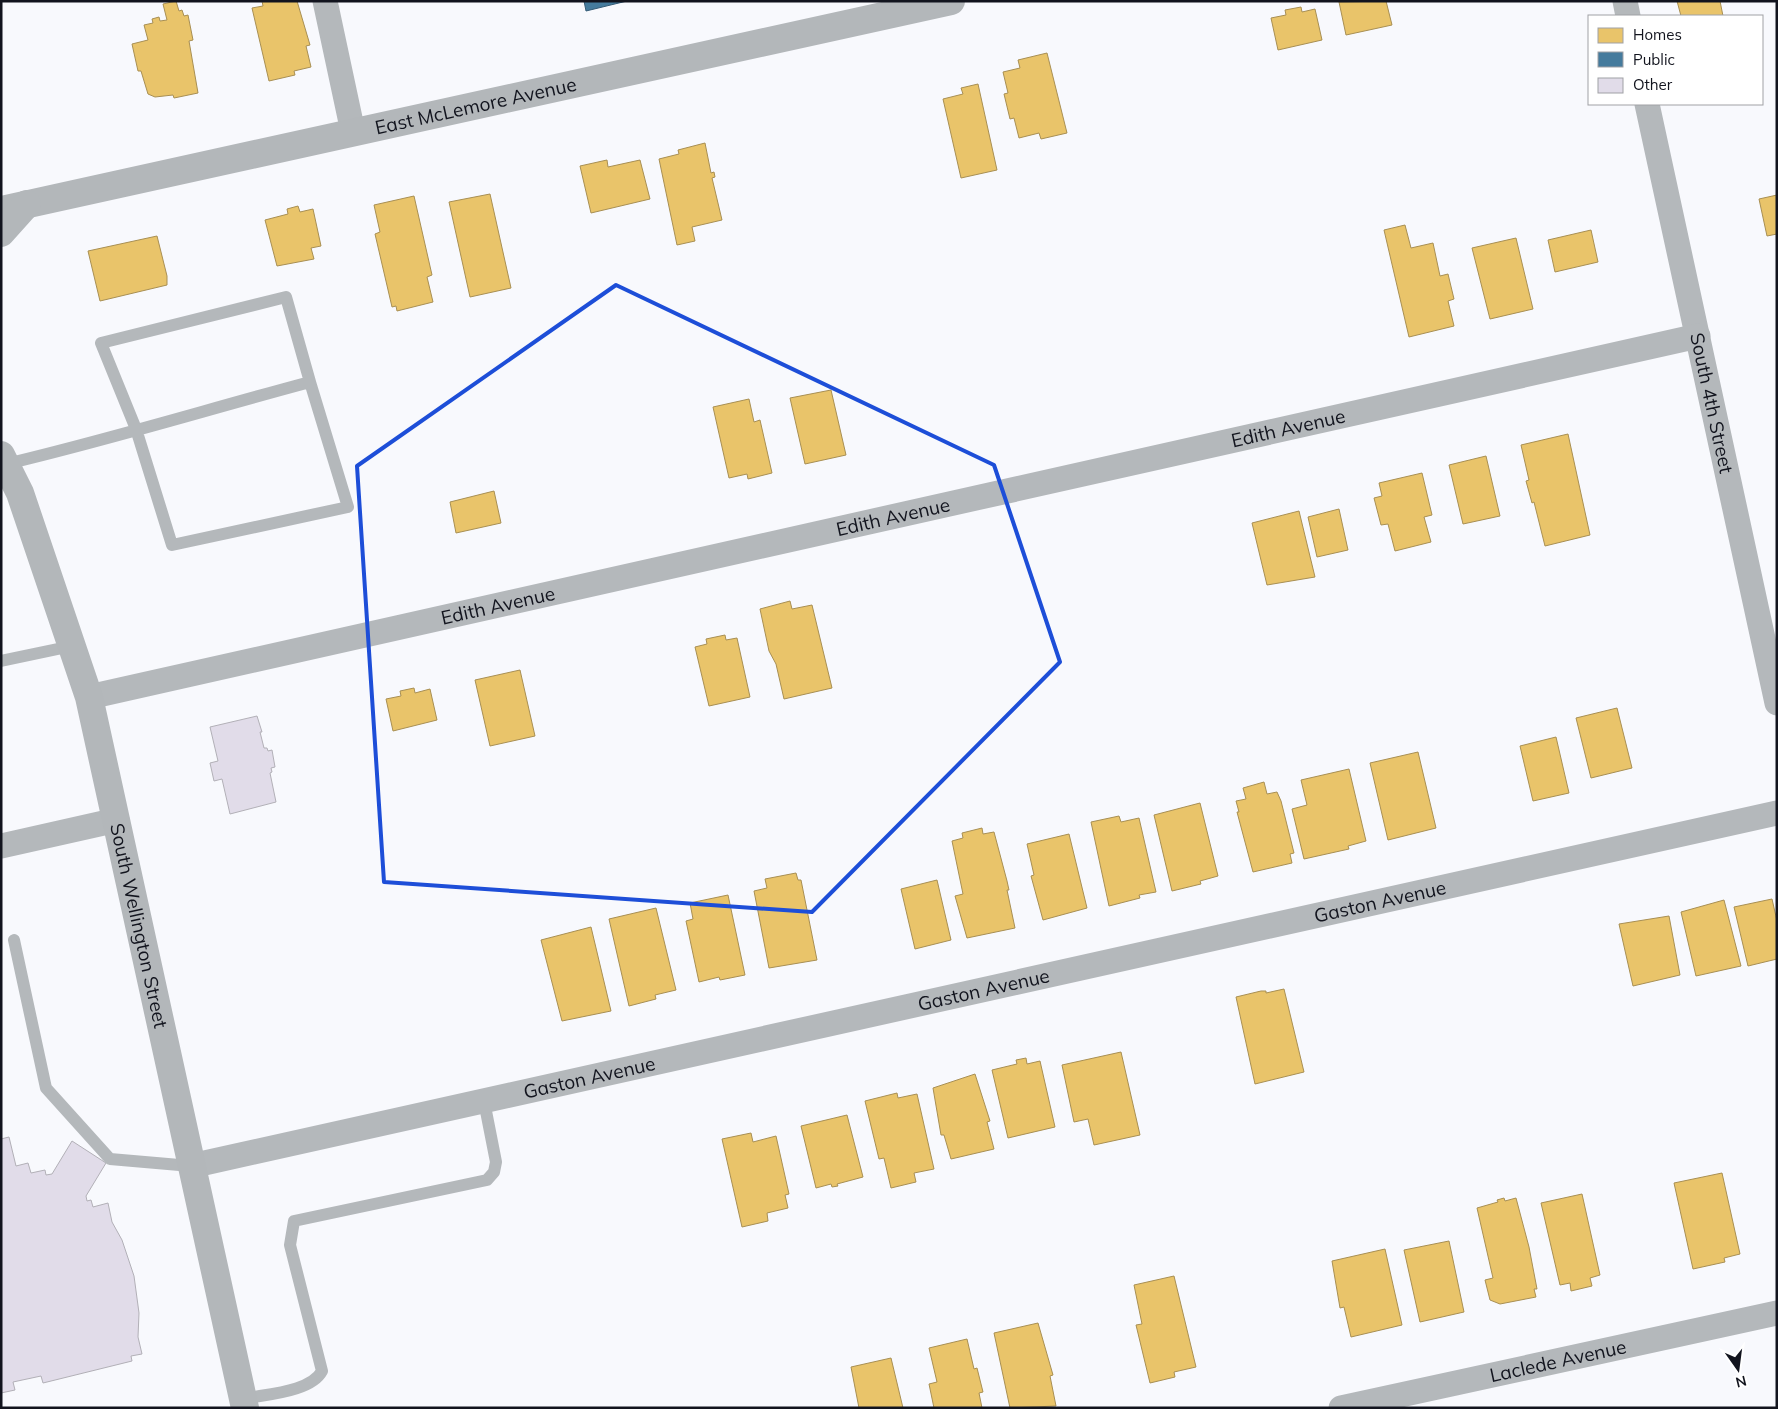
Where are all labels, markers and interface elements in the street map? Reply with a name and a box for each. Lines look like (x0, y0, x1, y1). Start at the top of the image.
legend (1588, 15, 1763, 105)
text: Homes (1633, 25, 1682, 44)
text: Public (1633, 50, 1675, 69)
street label: East McLemore Avenue (373, 72, 579, 139)
text: Other (1633, 75, 1673, 94)
street label: South 4th Street (1685, 331, 1739, 476)
street label: Edith Avenue (1229, 404, 1347, 452)
street label: Edith Avenue (834, 492, 952, 541)
street label: Edith Avenue (439, 581, 557, 630)
street label: South Wellington Street (105, 821, 173, 1031)
street label: Gaston Avenue (1312, 875, 1448, 928)
street label: Gaston Avenue (915, 963, 1052, 1016)
street label: Gaston Avenue (521, 1051, 657, 1104)
street label: Laclede Avenue (1487, 1334, 1628, 1387)
north arrow (1713, 1344, 1763, 1394)
text: N (1734, 1372, 1748, 1392)

